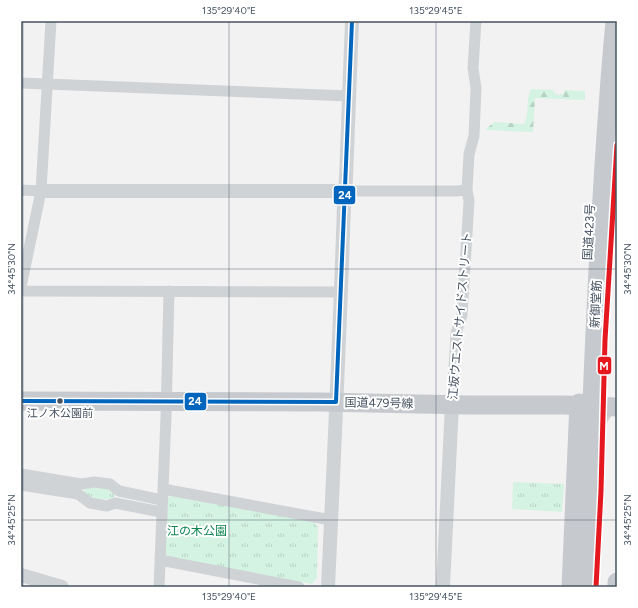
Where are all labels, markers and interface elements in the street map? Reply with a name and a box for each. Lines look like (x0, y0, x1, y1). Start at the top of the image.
text: 135°29'40"E (202, 4, 256, 17)
text: 135°29'45"E (409, 4, 463, 17)
line badge: 24 (333, 185, 356, 205)
text: 24 (338, 189, 352, 202)
street label: 国道423号 (581, 203, 597, 261)
street label: 江坂ウエストサイドストリート (446, 232, 474, 400)
text: 34°45'30"N (5, 243, 18, 295)
text: 34°45'30"N (621, 243, 634, 295)
street label: 新御堂筋 (588, 280, 604, 328)
line badge: M (597, 356, 612, 375)
text: M (599, 360, 609, 373)
line badge: 24 (184, 392, 207, 411)
text: 24 (188, 395, 202, 408)
street label: 国道479号線 (345, 395, 413, 411)
marker: 江ノ木公園前 (55, 396, 65, 406)
place label: 江ノ木公園前 (27, 407, 93, 420)
text: 34°45'25"N (5, 494, 18, 546)
text: 34°45'25"N (621, 494, 634, 546)
park label: 江の木公園 (167, 524, 227, 538)
text: 135°29'40"E (202, 590, 256, 603)
text: 135°29'45"E (409, 590, 463, 603)

